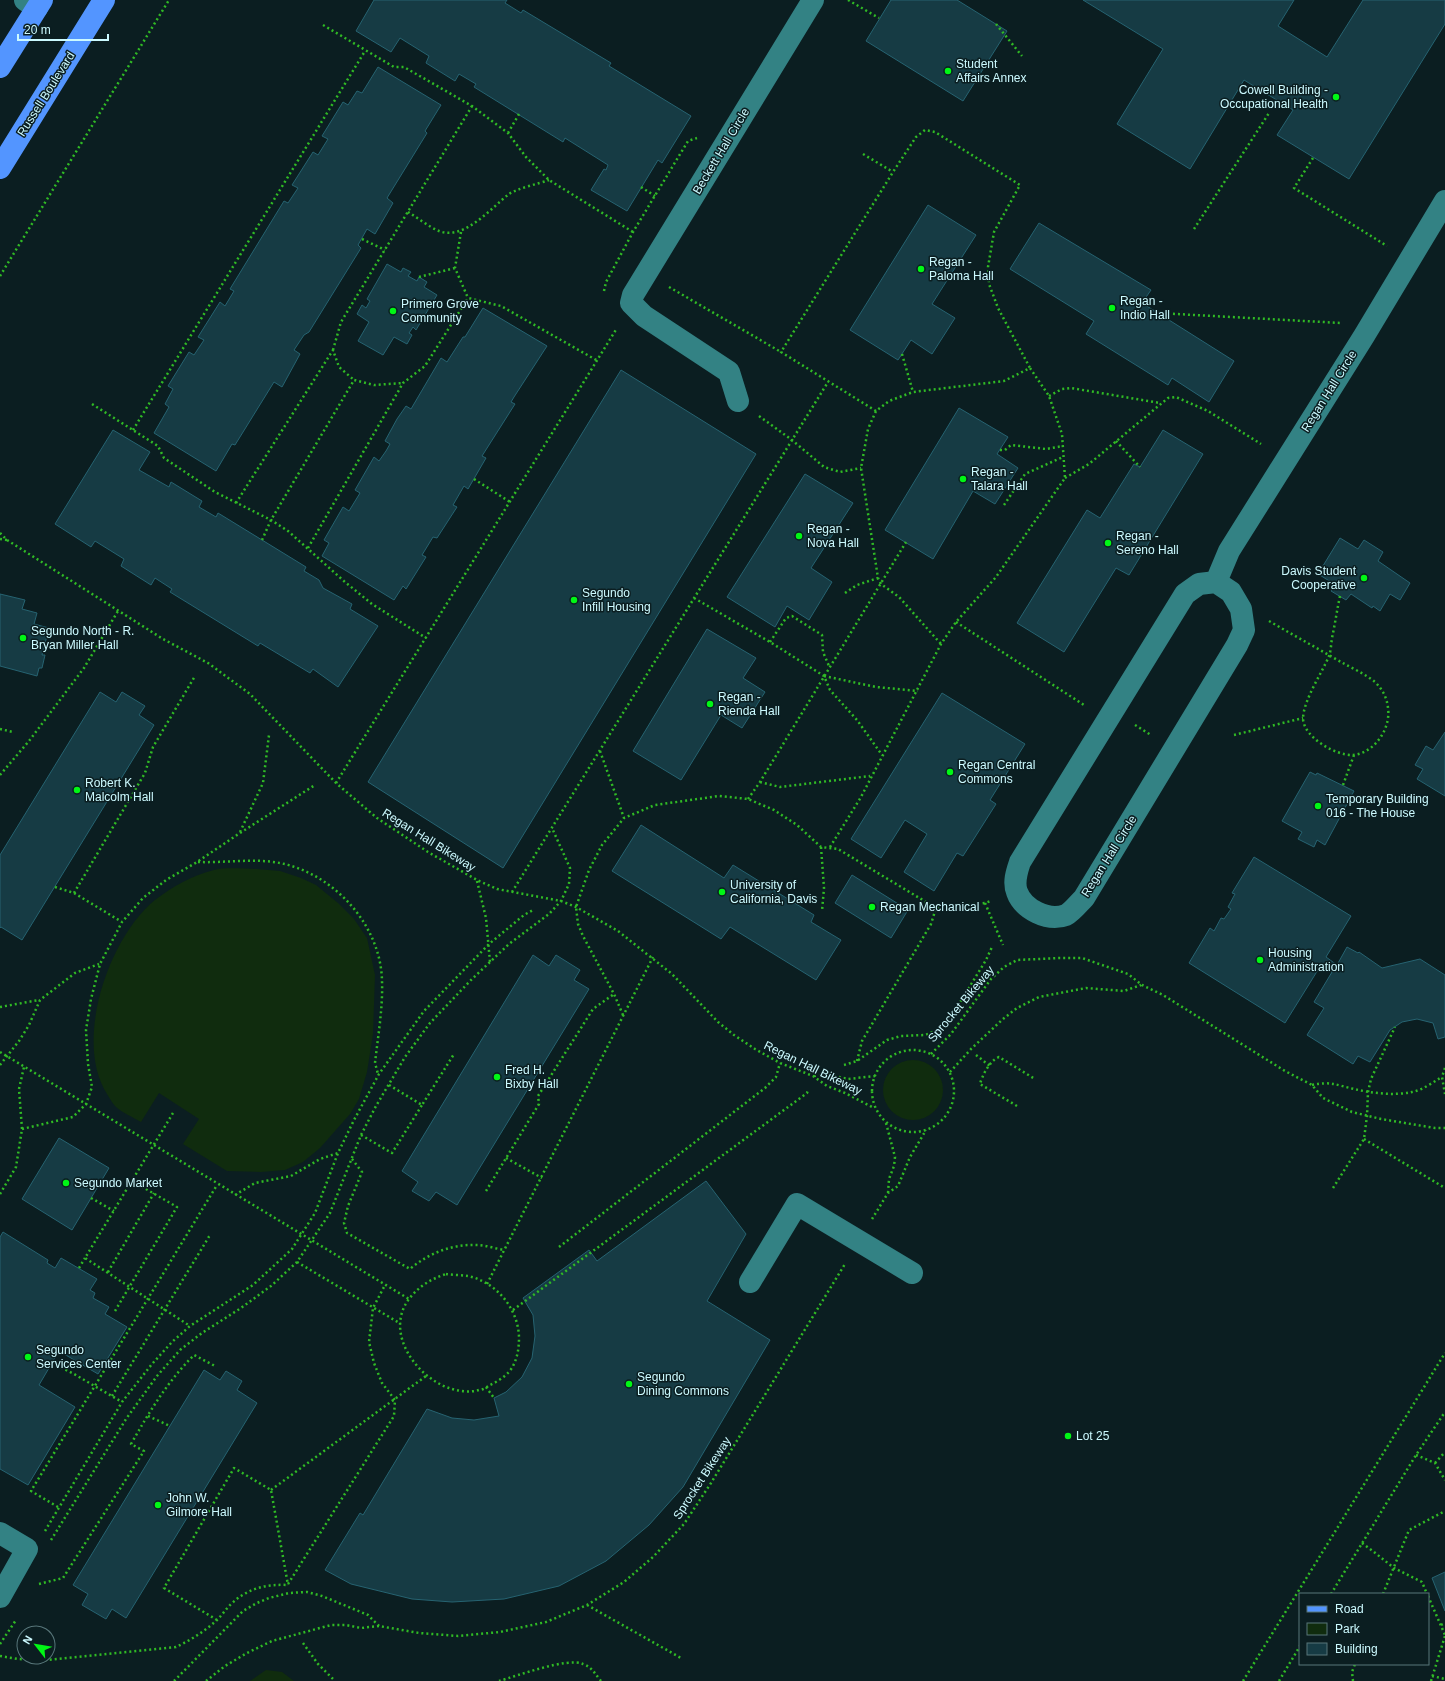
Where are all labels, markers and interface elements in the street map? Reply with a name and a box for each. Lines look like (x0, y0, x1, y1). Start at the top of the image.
scale bar (18, 16, 108, 42)
text: 20 m (24, 23, 51, 37)
street label: Russell Boulevard (14, 49, 78, 139)
place label: Student Affairs Annex (956, 57, 1027, 85)
marker: Student Affairs Annex (943, 66, 953, 76)
place label: Cowell Building - Occupational Health (1220, 83, 1328, 111)
marker: Cowell Building - Occupational Health (1331, 92, 1341, 102)
street label: Beckett Hall Circle (690, 105, 752, 197)
place label: Regan - Paloma Hall (929, 255, 994, 283)
marker: Regan - Paloma Hall (916, 264, 926, 274)
place label: Regan - Indio Hall (1120, 294, 1170, 322)
place label: Primero Grove Community (401, 297, 479, 325)
marker: Regan - Indio Hall (1107, 303, 1117, 313)
marker: Primero Grove Community (388, 306, 398, 316)
street label: Regan Hall Circle (1298, 347, 1360, 434)
place label: Regan - Talara Hall (971, 465, 1028, 493)
marker: Regan - Talara Hall (958, 474, 968, 484)
place label: Regan - Nova Hall (807, 522, 859, 550)
place label: Regan - Sereno Hall (1116, 529, 1179, 557)
marker: Regan - Nova Hall (794, 531, 804, 541)
marker: Regan - Sereno Hall (1103, 538, 1113, 548)
place label: Davis Student Cooperative (1281, 564, 1357, 592)
marker: Davis Student Cooperative (1359, 573, 1369, 583)
place label: Segundo Infill Housing (582, 586, 651, 614)
marker: Segundo Infill Housing (569, 595, 579, 605)
place label: Segundo North - R. Bryan Miller Hall (31, 624, 134, 652)
marker: Segundo North - R. Bryan Miller Hall (18, 633, 28, 643)
place label: Regan - Rienda Hall (718, 690, 780, 718)
marker: Regan - Rienda Hall (705, 699, 715, 709)
place label: Regan Central Commons (958, 758, 1035, 786)
marker: Regan Central Commons (945, 767, 955, 777)
place label: Robert K. Malcolm Hall (85, 776, 154, 804)
marker: Robert K. Malcolm Hall (72, 785, 82, 795)
place label: Temporary Building 016 - The House (1326, 792, 1429, 820)
marker: Temporary Building 016 - The House (1313, 801, 1323, 811)
street label: Regan Hall Bikeway (380, 806, 478, 874)
street label: Regan Hall Circle (1078, 812, 1140, 899)
place label: University of California, Davis (730, 878, 817, 906)
marker: University of California, Davis (717, 887, 727, 897)
place label: Regan Mechanical (880, 900, 979, 914)
marker: Regan Mechanical (867, 902, 877, 912)
place label: Housing Administration (1268, 946, 1344, 974)
marker: Housing Administration (1255, 955, 1265, 965)
street label: Sprocket Bikeway (925, 963, 997, 1045)
street label: Regan Hall Bikeway (762, 1038, 864, 1098)
place label: Fred H. Bixby Hall (505, 1063, 558, 1091)
marker: Fred H. Bixby Hall (492, 1072, 502, 1082)
place label: Segundo Market (74, 1176, 163, 1190)
marker: Segundo Market (61, 1178, 71, 1188)
place label: Segundo Services Center (36, 1343, 121, 1371)
marker: Segundo Services Center (23, 1352, 33, 1362)
place label: Segundo Dining Commons (637, 1370, 729, 1398)
marker: Segundo Dining Commons (624, 1379, 634, 1389)
place label: Lot 25 (1076, 1429, 1110, 1443)
marker: Lot 25 (1063, 1431, 1073, 1441)
street label: Sprocket Bikeway (670, 1434, 734, 1522)
place label: John W. Gilmore Hall (166, 1491, 232, 1519)
marker: John W. Gilmore Hall (153, 1500, 163, 1510)
legend (1299, 1593, 1429, 1665)
text: Road (1335, 1602, 1364, 1616)
text: Park (1335, 1622, 1361, 1636)
north arrow (16, 1625, 56, 1665)
text: N (20, 1633, 35, 1646)
text: Building (1335, 1642, 1378, 1656)

